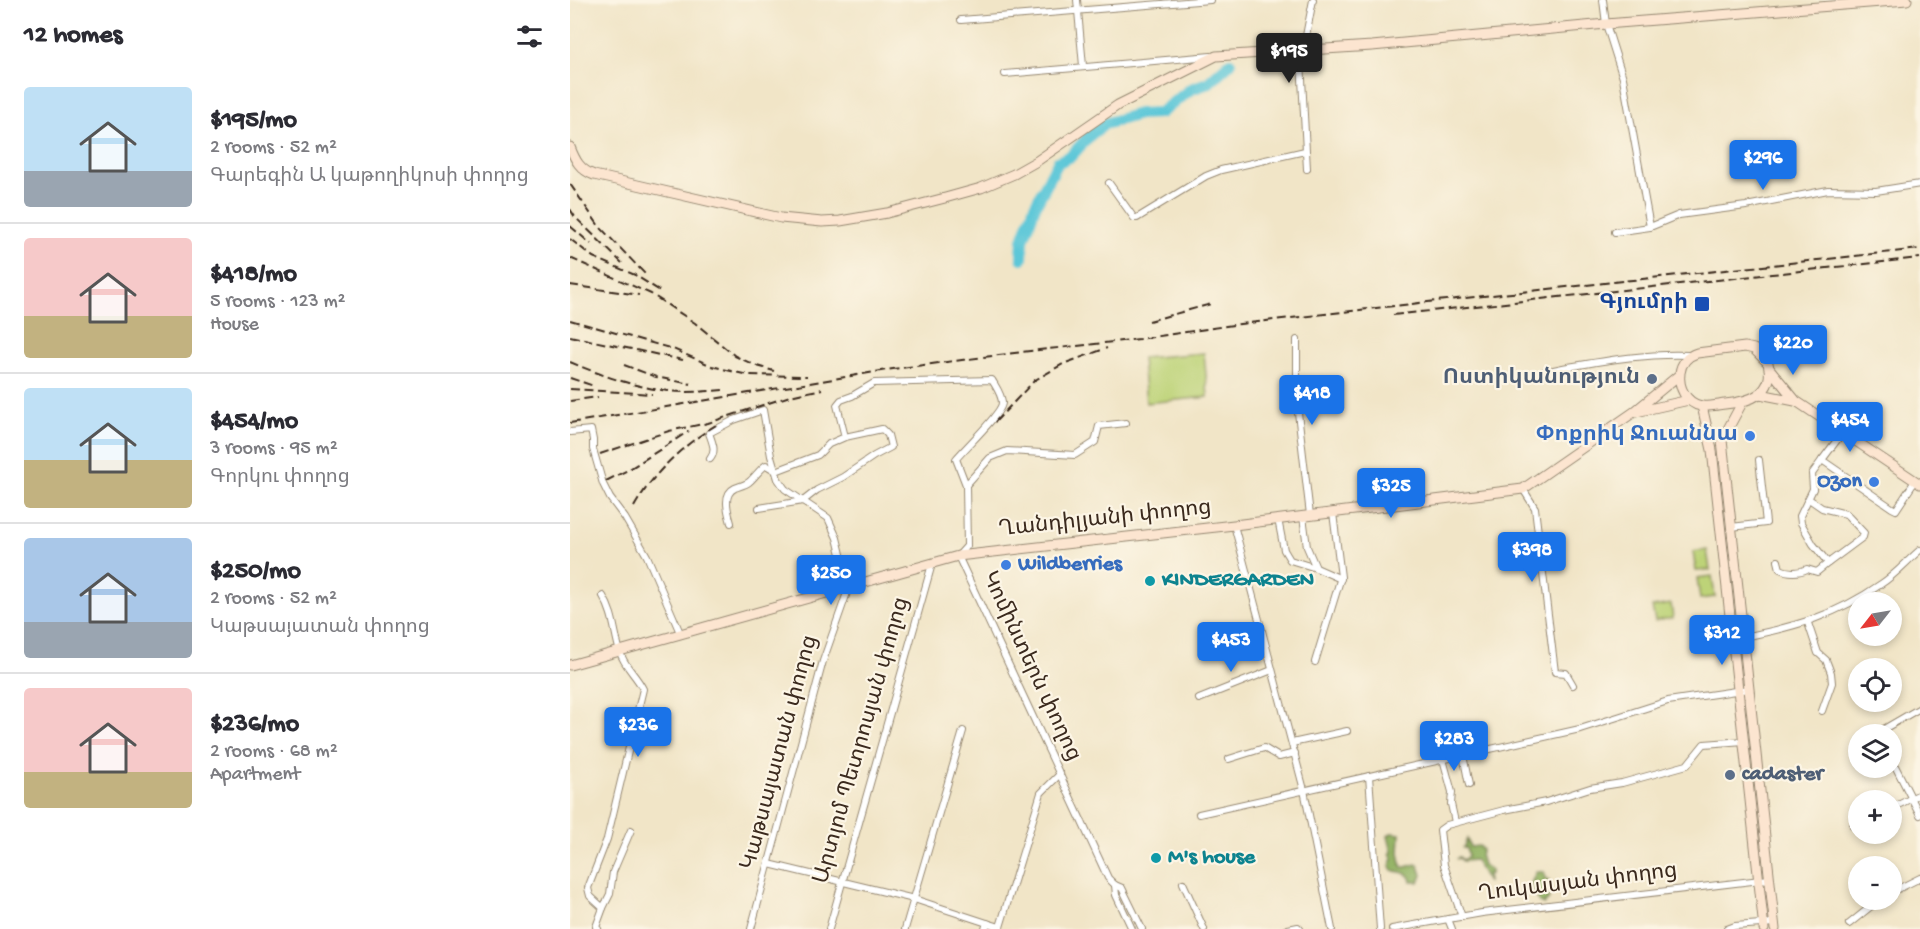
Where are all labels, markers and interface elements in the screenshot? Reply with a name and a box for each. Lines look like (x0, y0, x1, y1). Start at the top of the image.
icon: filters (513, 20, 546, 53)
text: 12 homes (24, 21, 122, 52)
pin: $195 (1253, 33, 1325, 84)
text: $195 (1270, 41, 1308, 64)
text: $195/mo (210, 106, 297, 137)
icon: home (72, 111, 144, 183)
text: 2 rooms · 52 m² (210, 137, 337, 160)
pin: $296 (1727, 140, 1799, 191)
text: $296 (1744, 148, 1782, 171)
text: Գարեգին Ա կաթողիկոսի փողոց (210, 166, 529, 189)
text: $418/mo (210, 260, 297, 291)
icon: home (72, 262, 144, 334)
text: 5 rooms · 123 m² (210, 291, 346, 314)
place label: Գյումրի (1599, 291, 1688, 317)
marker: Գյումրի (1693, 295, 1711, 313)
text: House (210, 314, 259, 337)
pin: $220 (1757, 325, 1829, 376)
text: $220 (1773, 333, 1813, 356)
place label: Ոստիկանություն (1443, 366, 1640, 392)
marker: Ոստիկանություն (1645, 372, 1659, 386)
pin: $418 (1276, 375, 1348, 426)
text: $418 (1293, 383, 1331, 406)
pin: $454 (1814, 402, 1886, 453)
text: $454/mo (210, 407, 298, 438)
text: $454 (1831, 410, 1869, 433)
icon: home (72, 412, 144, 484)
place label: Փոքրիկ Ջուաննա (1536, 423, 1738, 449)
marker: Փոքրիկ Ջուաննա (1743, 429, 1757, 443)
text: 3 rooms · 95 m² (210, 438, 338, 461)
text: Գորկու փողոց (210, 467, 350, 490)
pin: $325 (1355, 468, 1427, 519)
place label: Ozon (1817, 469, 1863, 495)
marker: Ozon (1867, 475, 1881, 489)
text: $325 (1371, 476, 1411, 499)
street label: Ղանդիլյանի փողոց (997, 496, 1213, 544)
pin: $398 (1496, 532, 1568, 583)
text: $398 (1512, 540, 1552, 563)
place label: Wildberries (1017, 552, 1124, 578)
pin: $250 (795, 555, 867, 606)
text: $250/mo (210, 557, 301, 588)
marker: Wildberries (999, 558, 1013, 572)
icon: home (72, 562, 144, 634)
text: $250 (811, 563, 851, 586)
street label: Կոմինտերն փողոց (975, 568, 1085, 766)
place label: KINDERGARDEN (1161, 568, 1314, 594)
marker: KINDERGARDEN (1143, 574, 1157, 588)
text: 2 rooms · 52 m² (210, 588, 337, 611)
north arrow (1848, 592, 1902, 646)
map controls (1848, 592, 1902, 910)
street label: Արտյոմ Պետրոսյան փողոց (810, 595, 916, 887)
pin: $312 (1686, 615, 1758, 666)
text: Կաթսայատան փողոց (210, 617, 430, 640)
pin: $453 (1195, 622, 1267, 673)
text: $312 (1703, 623, 1741, 646)
text: $453 (1211, 630, 1251, 653)
street label: Կաթսայատան փողոց (737, 633, 825, 873)
button: locate (1848, 658, 1902, 712)
pin: $236 (602, 707, 674, 758)
text: $236/mo (210, 710, 299, 741)
icon: home (72, 712, 144, 784)
text: $236 (618, 715, 658, 738)
pin: $283 (1418, 721, 1490, 772)
button: layers (1848, 724, 1902, 778)
text: $283 (1434, 729, 1474, 752)
text: 2 rooms · 68 m² (210, 741, 338, 764)
place label: cadaster (1742, 762, 1825, 788)
text: Apartment (210, 764, 300, 787)
marker: cadaster (1723, 768, 1737, 782)
button: + (1848, 790, 1902, 844)
place label: M's house (1168, 845, 1256, 871)
marker: M's house (1149, 851, 1163, 865)
button: − (1848, 856, 1902, 910)
street label: Ղուկասյան փողոց (1477, 859, 1679, 909)

